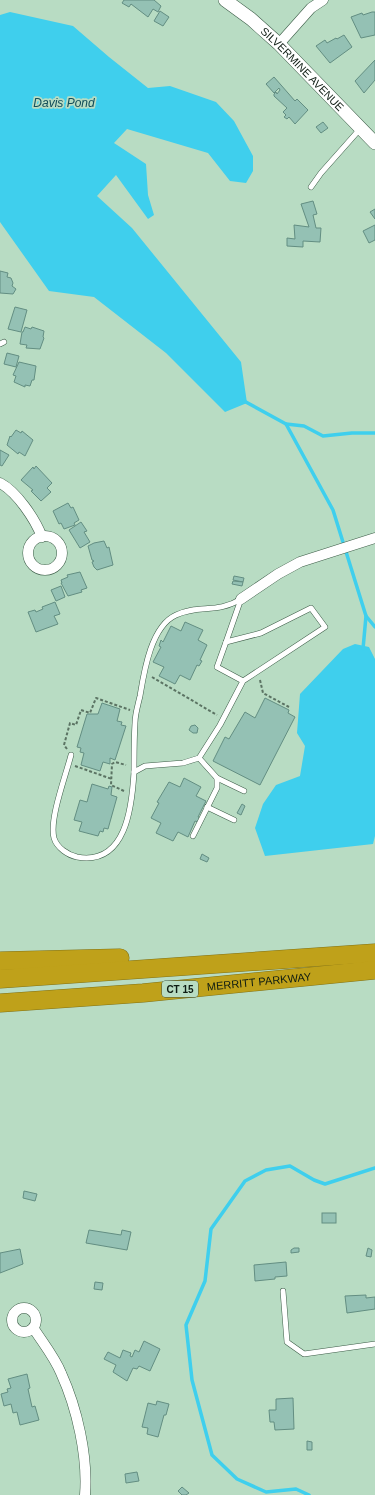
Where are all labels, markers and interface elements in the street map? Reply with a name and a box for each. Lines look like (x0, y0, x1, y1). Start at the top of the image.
street label: SILVERMINE AVENUE (258, 25, 346, 113)
water label: Davis Pond (33, 96, 95, 110)
street label: MERRITT PARKWAY (206, 970, 312, 993)
road number: CT 15 (162, 981, 198, 997)

